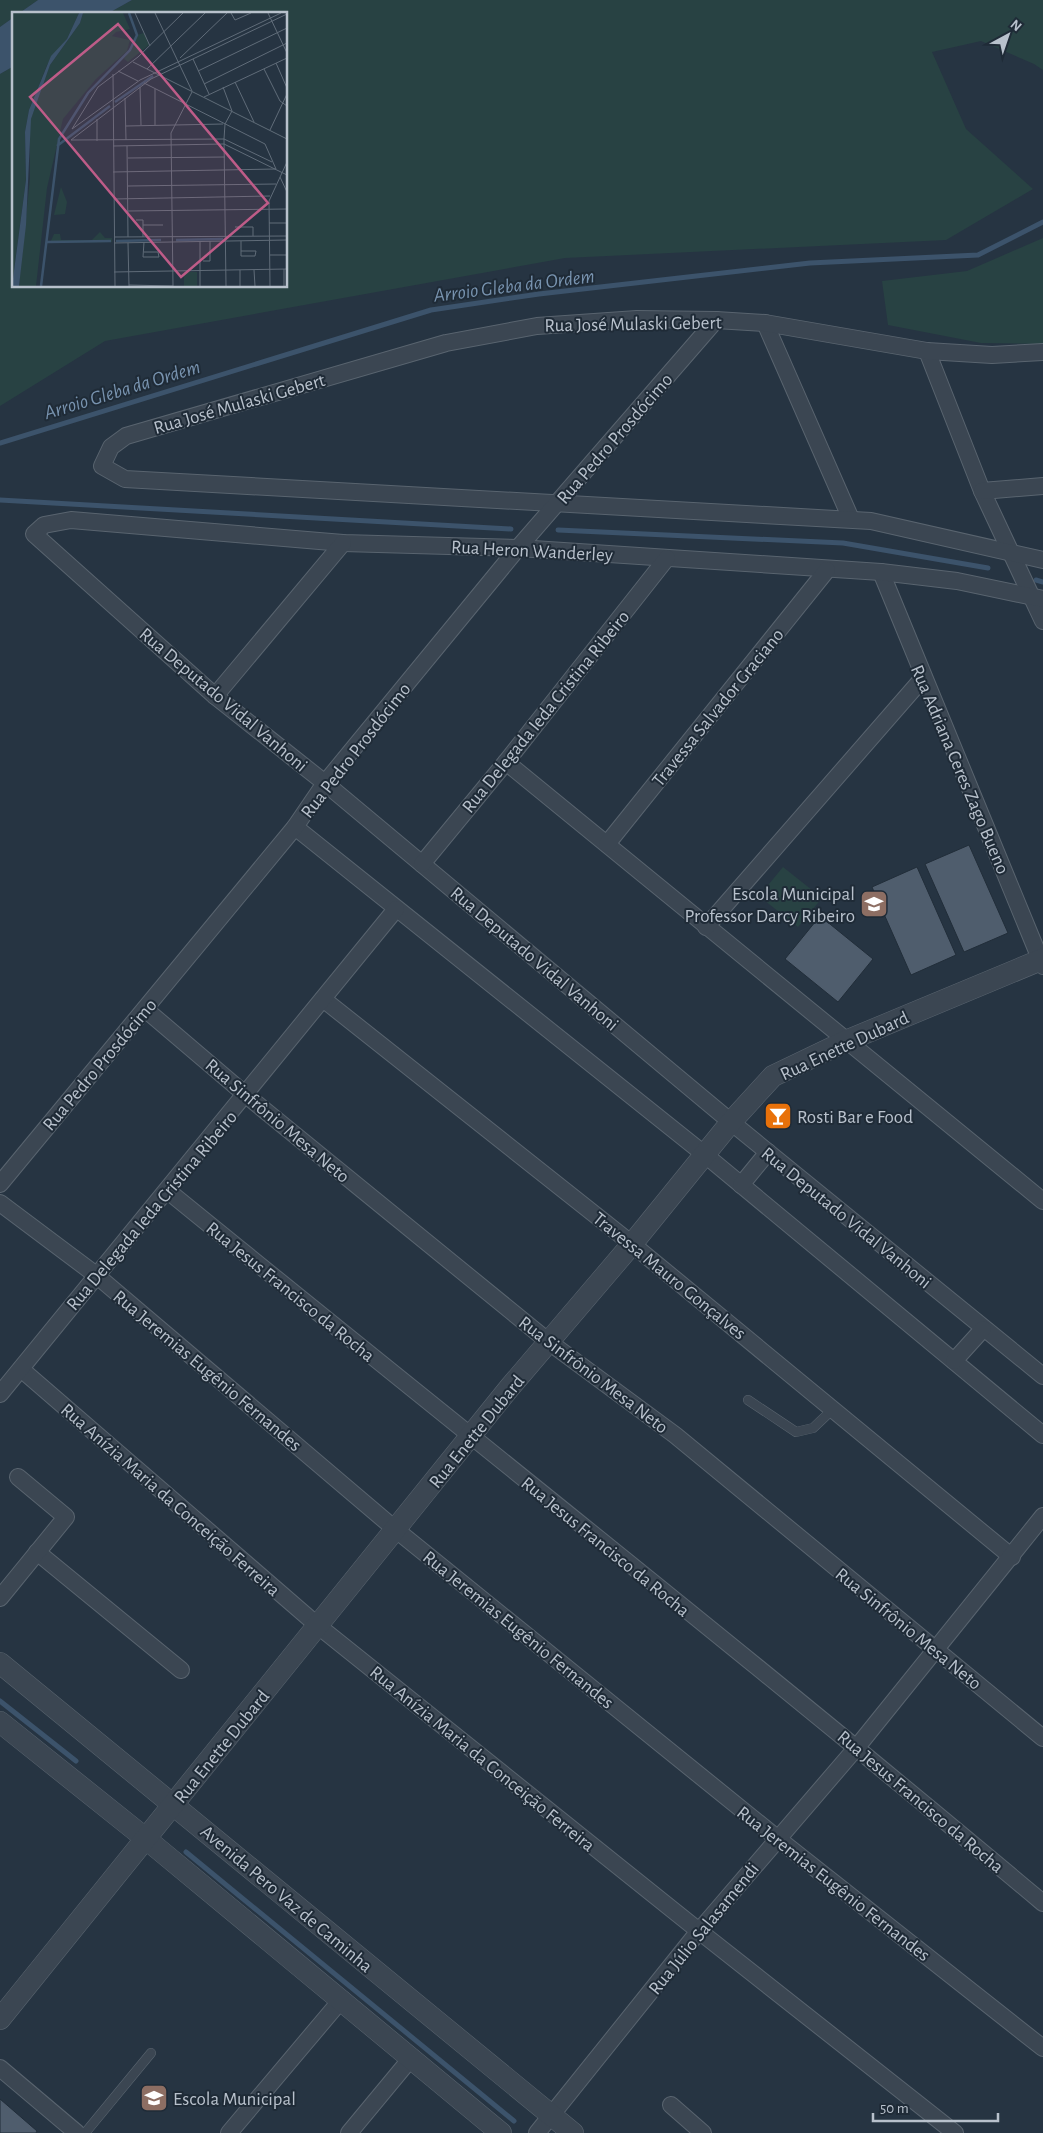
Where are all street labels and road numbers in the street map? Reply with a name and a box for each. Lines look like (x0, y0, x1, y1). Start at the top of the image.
street label: Rua José Mulaski Gebert (544, 313, 722, 336)
street label: Rua Pedro Prosdócimo (554, 370, 677, 508)
street label: Rua José Mulaski Gebert (152, 371, 327, 438)
street label: Rua Heron Wanderley (451, 538, 613, 565)
street label: Rua Delegada Ieda Cristina Ribeiro (459, 607, 634, 817)
street label: Rua Deputado Vidal Vanhoni (136, 625, 311, 776)
street label: Travessa Salvador Graciano (649, 625, 788, 791)
street label: Rua Adriana Ceres Zago Bueno (907, 662, 1012, 877)
street label: Rua Pedro Prosdócimo (298, 680, 415, 822)
street label: Rua Deputado Vidal Vanhoni (447, 884, 622, 1035)
street label: Rua Pedro Prosdócimo (40, 995, 161, 1135)
street label: Rua Enette Dubard (777, 1008, 912, 1084)
street label: Rua Sinfrônio Mesa Neto (201, 1055, 353, 1187)
street label: Rua Delegada Ieda Cristina Ribeiro (63, 1108, 241, 1314)
street label: Rua Deputado Vidal Vanhoni (757, 1144, 935, 1292)
street label: Travessa Mauro Gonçalves (589, 1209, 749, 1344)
street label: Rua Jesus Francisco da Rocha (202, 1219, 378, 1366)
street label: Rua Jeremias Eugênio Fernandes (109, 1287, 305, 1455)
street label: Rua Sinfrônio Mesa Neto (515, 1313, 671, 1437)
street label: Rua Enette Dubard (426, 1372, 528, 1492)
street label: Rua Anízia Maria da Conceição Ferreira (57, 1400, 283, 1600)
street label: Rua Jesus Francisco da Rocha (517, 1474, 693, 1621)
street label: Rua Jeremias Eugênio Fernandes (419, 1547, 617, 1713)
street label: Rua Sinfrônio Mesa Neto (832, 1565, 985, 1694)
street label: Rua Anízia Maria da Conceição Ferreira (366, 1663, 598, 1856)
street label: Rua Enette Dubard (171, 1687, 273, 1807)
street label: Rua Jesus Francisco da Rocha (833, 1727, 1007, 1877)
street label: Rua Jeremias Eugênio Fernandes (733, 1803, 933, 1965)
street label: Avenida Pero Vaz de Caminha (197, 1822, 376, 1977)
street label: Rua Júlio Salasamendi (645, 1859, 763, 1998)

